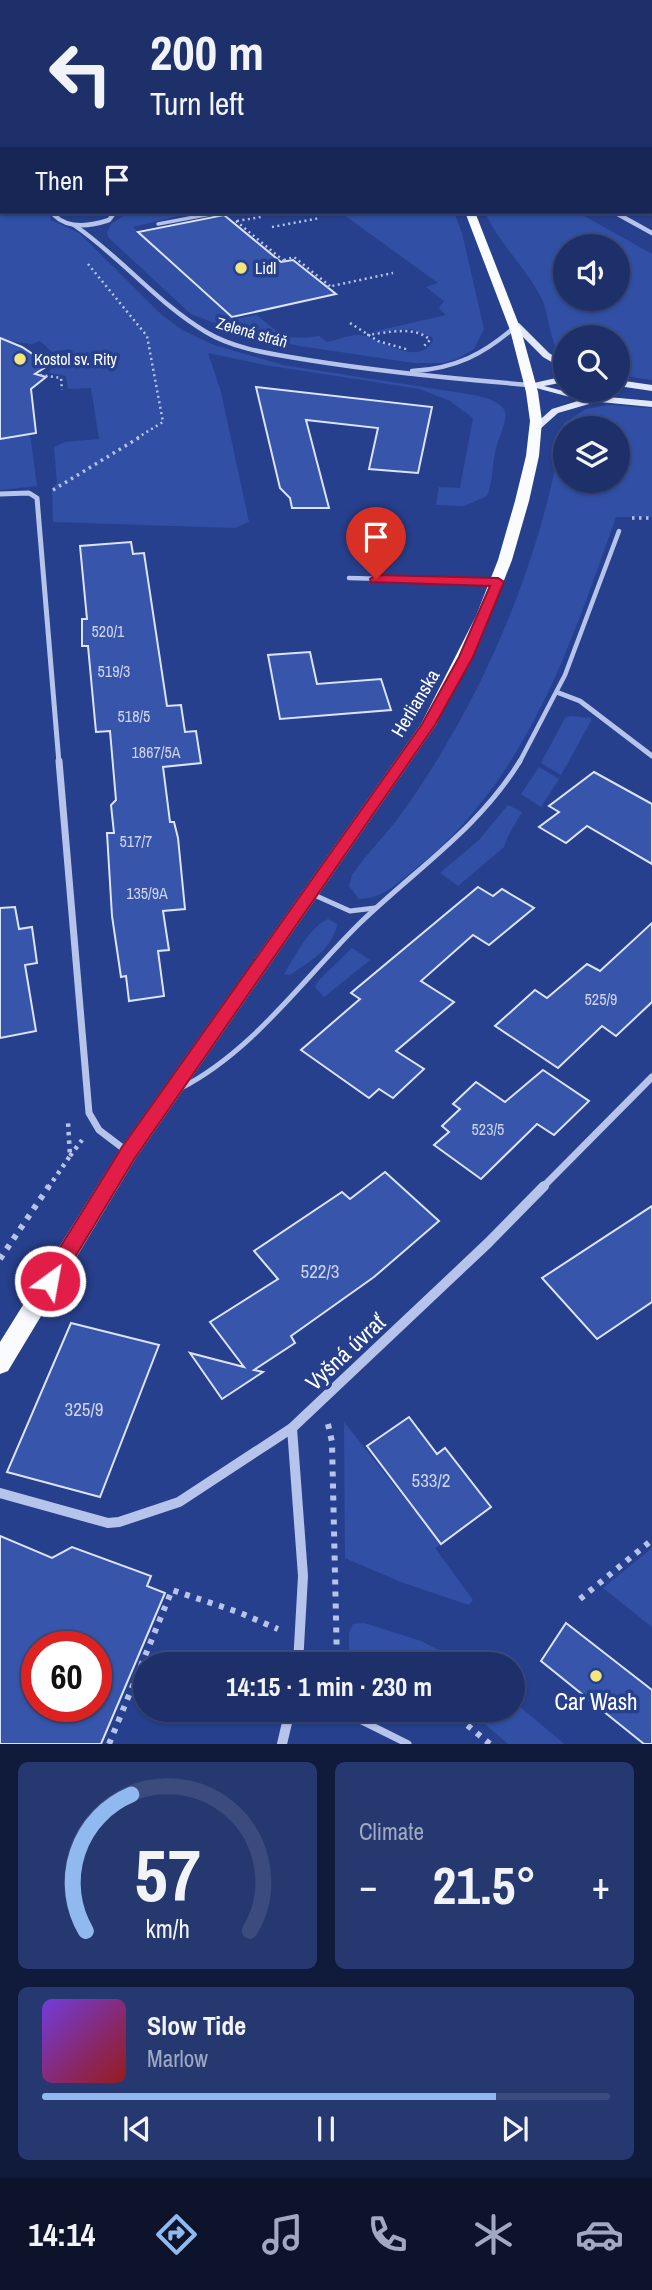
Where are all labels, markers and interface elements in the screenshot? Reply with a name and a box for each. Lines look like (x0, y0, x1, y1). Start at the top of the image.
text: 200 m (150, 19, 264, 85)
icon: left (35, 28, 126, 119)
text: Turn left (150, 82, 244, 125)
icon: arrive (98, 161, 136, 199)
text: Then (35, 163, 84, 198)
map controls (553, 234, 630, 493)
button: sound (553, 234, 630, 311)
place label: Lidl (255, 257, 276, 279)
marker: Lidl (233, 260, 249, 276)
street label: Zelená stráň (214, 311, 290, 353)
button: search (553, 325, 630, 402)
place label: Kostol sv. Rity (34, 348, 117, 370)
marker: Kostol sv. Rity (12, 351, 28, 367)
button: layers (553, 416, 630, 493)
pin (346, 507, 406, 579)
icon: arrive (357, 518, 395, 556)
house number: 520/1 (92, 620, 125, 642)
house number: 519/3 (98, 660, 130, 682)
street label: Herlianska (385, 664, 445, 742)
house number: 518/5 (118, 705, 150, 727)
house number: 1867/5A (132, 741, 181, 763)
house number: 517/7 (120, 830, 152, 852)
house number: 135/9A (126, 882, 168, 904)
house number: 525/9 (585, 988, 617, 1010)
house number: 523/5 (472, 1118, 504, 1140)
position arrow (13, 1244, 87, 1318)
house number: 522/3 (301, 1258, 340, 1284)
street label: Vyšná úvrať (298, 1306, 393, 1397)
house number: 325/9 (65, 1396, 104, 1422)
house number: 533/2 (412, 1467, 451, 1493)
speed limit sign: 60 (21, 1631, 112, 1722)
marker: Car Wash (588, 1668, 604, 1684)
text: 14:15 · 1 min · 230 m (226, 1669, 432, 1704)
place label: Car Wash (554, 1686, 638, 1717)
text: Climate (359, 1816, 424, 1847)
text: 57 (134, 1827, 201, 1925)
text: 21.5° (433, 1850, 536, 1920)
text: − (359, 1860, 377, 1911)
text: + (592, 1860, 610, 1911)
text: km/h (145, 1912, 190, 1946)
text: Slow Tide (147, 2008, 246, 2043)
text: Marlow (147, 2043, 208, 2074)
icon: previous (118, 2110, 156, 2148)
icon: pause (307, 2110, 345, 2148)
icon: next (496, 2110, 534, 2148)
icon: directions (152, 2210, 201, 2259)
icon: music (258, 2210, 307, 2259)
icon: phone (363, 2210, 412, 2259)
icon: climate (469, 2210, 518, 2259)
icon: car (575, 2210, 624, 2259)
text: 14:14 (28, 2213, 95, 2256)

